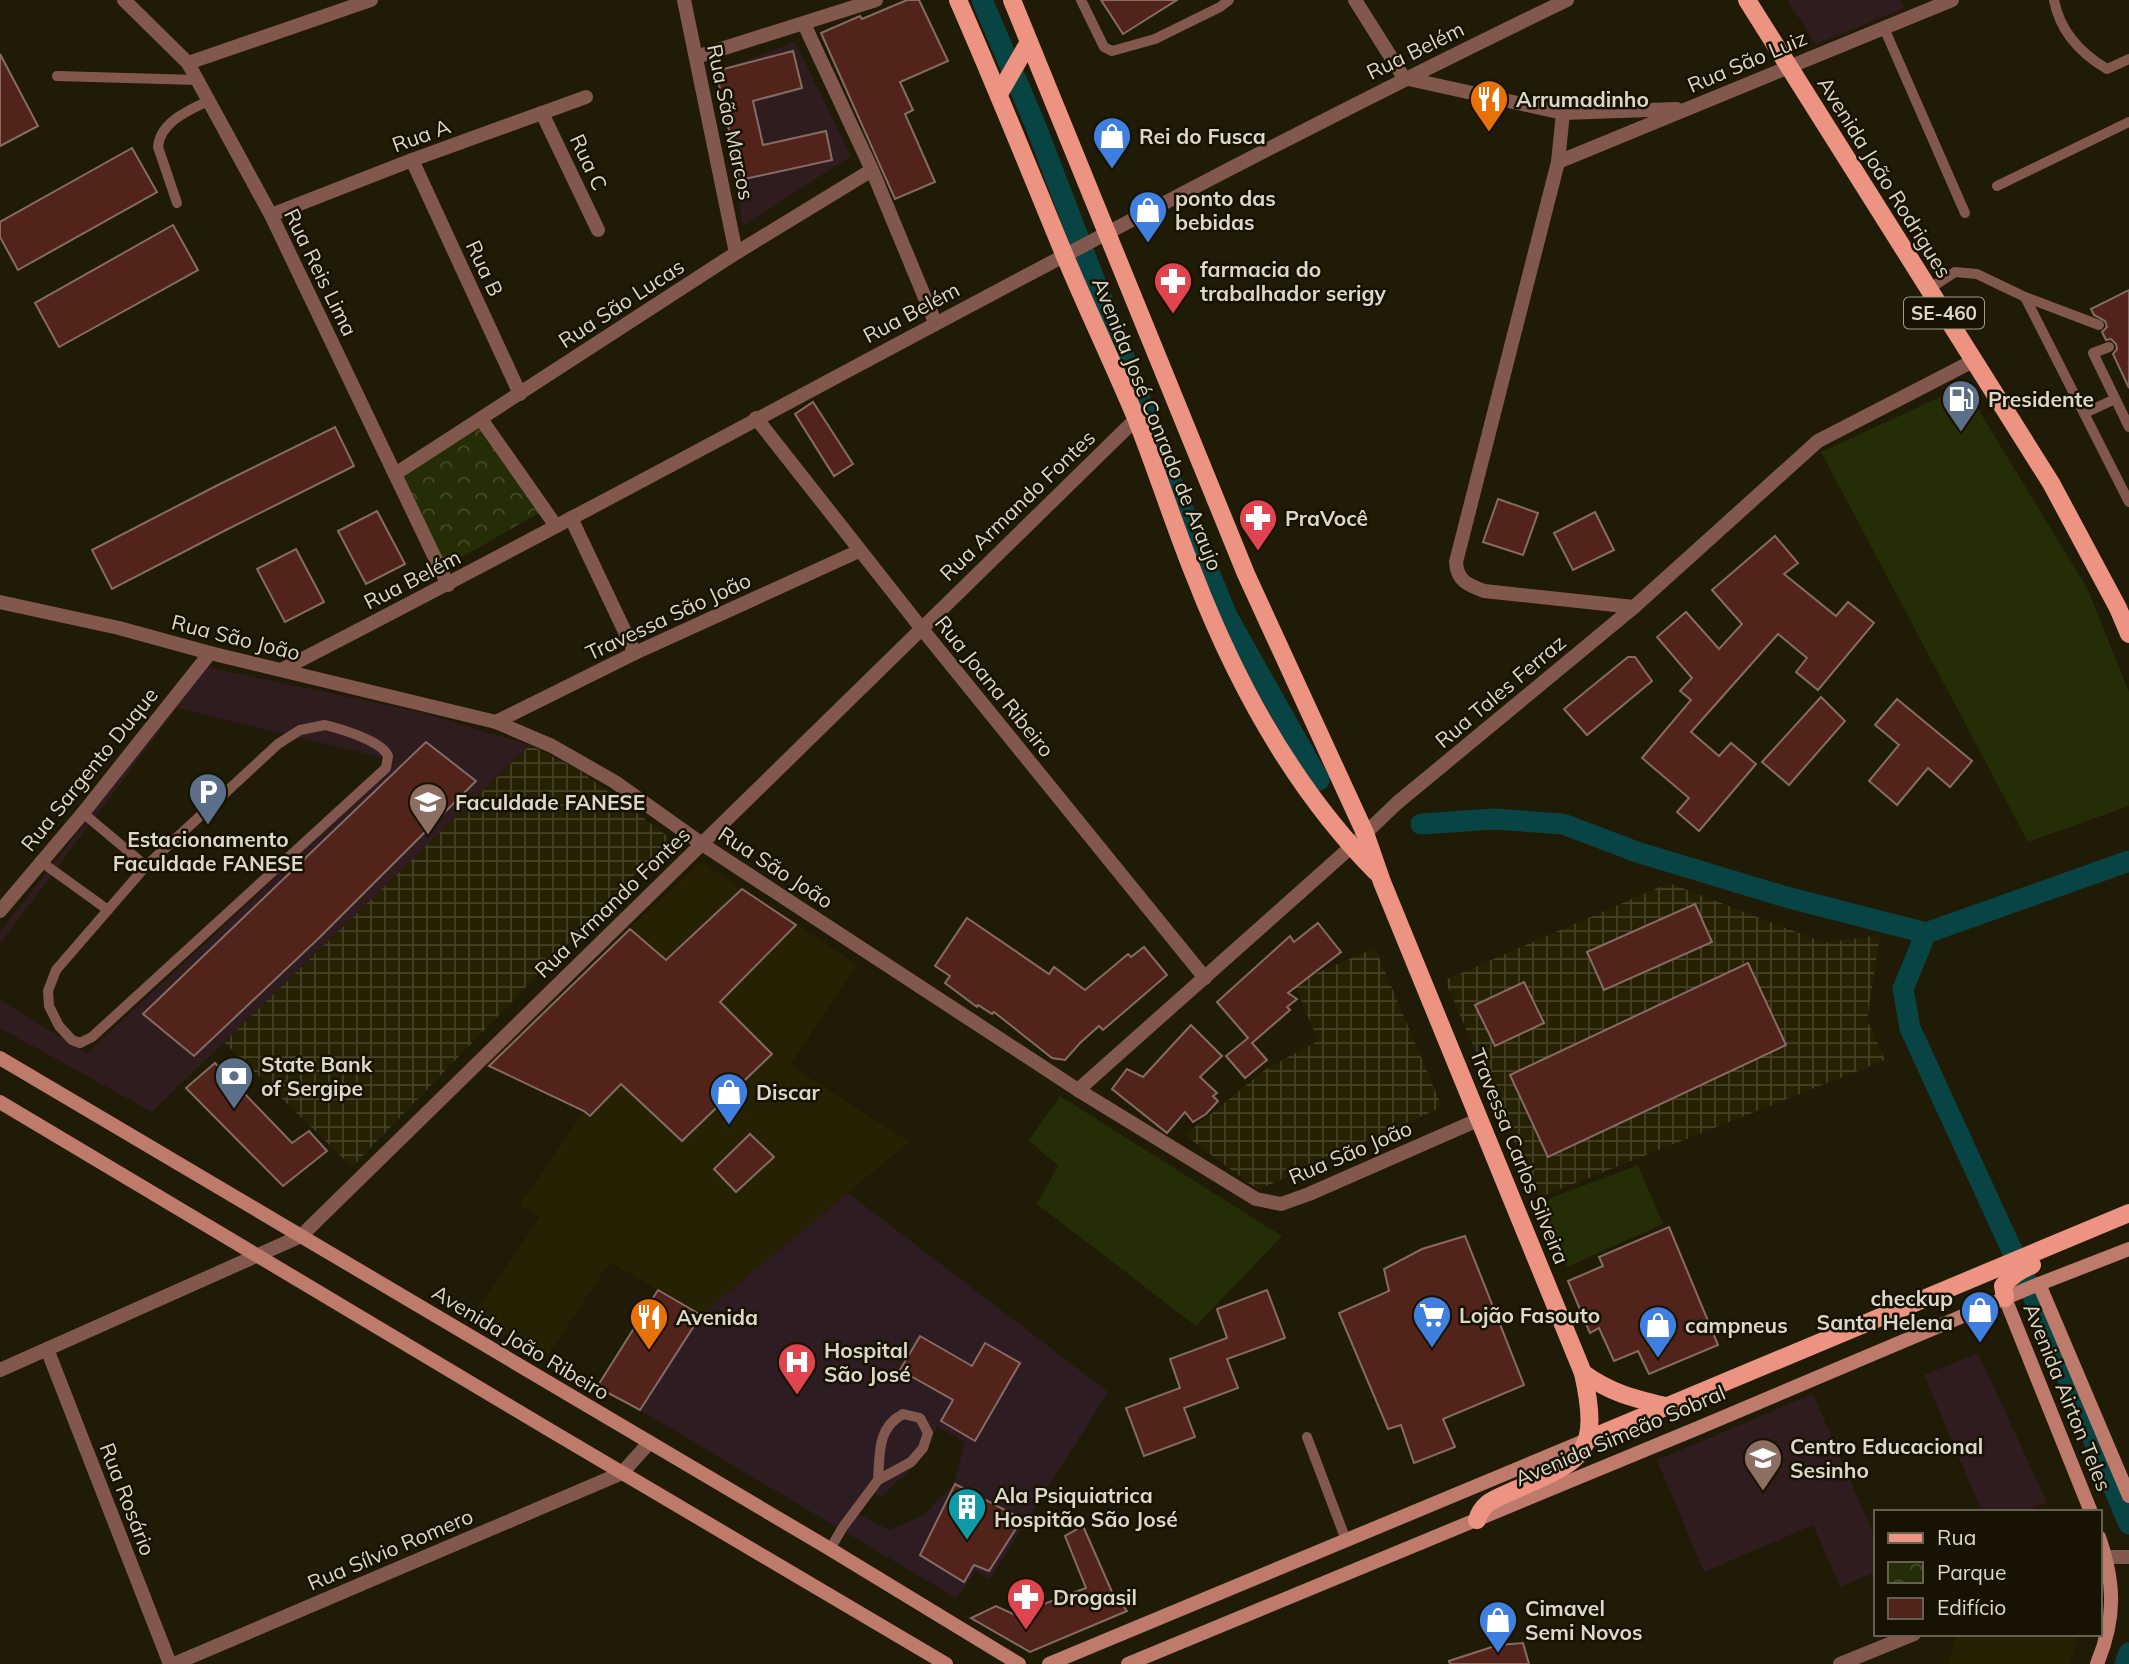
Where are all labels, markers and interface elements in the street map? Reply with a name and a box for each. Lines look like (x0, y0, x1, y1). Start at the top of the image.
street label: Rua Belém (1362, 15, 1468, 85)
street label: Rua São Luiz (1683, 24, 1811, 98)
street label: Rua São Marcos (702, 42, 760, 202)
street label: Avenida João Rodrigues (1812, 72, 1958, 282)
restaurant icon: Arrumadinho (1468, 78, 1510, 133)
place label: Arrumadinho (1516, 86, 1649, 112)
street label: Rua A (388, 112, 454, 158)
shop icon: Rei do Fusca (1091, 115, 1133, 170)
place label: Rei do Fusca (1139, 123, 1266, 149)
street label: Rua C (565, 130, 613, 194)
place label: ponto das bebidas (1175, 185, 1276, 235)
shop icon: ponto das bebidas (1127, 189, 1169, 244)
street label: Rua Reis Lima (279, 204, 363, 340)
street label: Rua B (461, 236, 509, 300)
street label: Rua São Lucas (553, 253, 689, 353)
place label: farmacia do trabalhador serigy (1200, 256, 1387, 306)
pharmacy icon: farmacia do trabalhador serigy (1152, 260, 1194, 315)
street label: Avenida José Conrado de Araujo (1087, 274, 1229, 574)
street label: Rua Belém (858, 276, 964, 348)
road number: SE-460 (1904, 298, 1984, 328)
fuel station icon: Presidente (1940, 378, 1982, 433)
place label: Presidente (1988, 386, 2094, 412)
street label: Rua Armando Fontes (934, 424, 1100, 586)
pharmacy icon: PraVocê (1237, 497, 1279, 552)
place label: PraVocê (1285, 505, 1368, 531)
street label: Rua Belém (359, 544, 465, 614)
street label: Travessa São João (581, 566, 755, 666)
street label: Rua São João (169, 608, 303, 666)
street label: Rua Joana Ribeiro (930, 610, 1060, 762)
street label: Rua Tales Ferraz (1430, 629, 1570, 753)
street label: Rua Sargento Duque (15, 682, 163, 856)
parking icon: Estacionamento Faculdade FANESE (187, 771, 229, 826)
school or university icon: Faculdade FANESE (407, 781, 449, 836)
place label: Faculdade FANESE (455, 789, 645, 815)
street label: Rua São João (714, 820, 838, 914)
street label: Rua Armando Fontes (529, 821, 695, 983)
place label: Estacionamento Faculdade FANESE (113, 826, 303, 876)
street label: Travessa Carlos Silveira (1465, 1044, 1575, 1268)
place label: State Bank of Sergipe (261, 1051, 373, 1101)
bank icon: State Bank of Sergipe (213, 1055, 255, 1110)
shop icon: Discar (708, 1071, 750, 1126)
place label: Discar (756, 1079, 821, 1105)
street label: Rua São João (1284, 1114, 1416, 1190)
street label: Avenida João Ribeiro (428, 1279, 614, 1405)
place label: checkup Santa Helena (1817, 1285, 1953, 1335)
shop icon: checkup Santa Helena (1959, 1289, 2001, 1344)
supermarket icon: Lojão Fasouto (1411, 1294, 1453, 1349)
restaurant icon: Avenida (628, 1296, 670, 1351)
street label: Avenida Airton Teles (2018, 1299, 2118, 1495)
place label: Lojão Fasouto (1459, 1302, 1600, 1328)
place label: Avenida (676, 1304, 758, 1330)
shop icon: campneus (1637, 1304, 1679, 1359)
place label: campneus (1685, 1312, 1788, 1338)
place label: Hospital São José (824, 1337, 911, 1387)
hospital icon: Hospital São José (776, 1341, 818, 1396)
street label: Avenida Simeão Sobral (1511, 1379, 1729, 1491)
place label: Centro Educacional Sesinho (1790, 1433, 1983, 1483)
school or university icon: Centro Educacional Sesinho (1742, 1437, 1784, 1492)
street label: Rua Rosário (95, 1439, 161, 1559)
place label: Ala Psiquiatrica Hospitão São José (994, 1482, 1178, 1532)
building icon: Ala Psiquiatrica Hospitão São José (946, 1486, 988, 1541)
street label: Rua Sílvio Romero (303, 1502, 477, 1596)
legend (1874, 1510, 2101, 1636)
text: Rua (1937, 1524, 1976, 1550)
text: Parque (1937, 1559, 2006, 1585)
pharmacy icon: Drogasil (1005, 1576, 1047, 1631)
place label: Drogasil (1053, 1584, 1137, 1610)
text: Edifício (1937, 1594, 2006, 1620)
place label: Cimavel Semi Novos (1525, 1595, 1642, 1645)
shop icon: Cimavel Semi Novos (1477, 1599, 1519, 1654)

